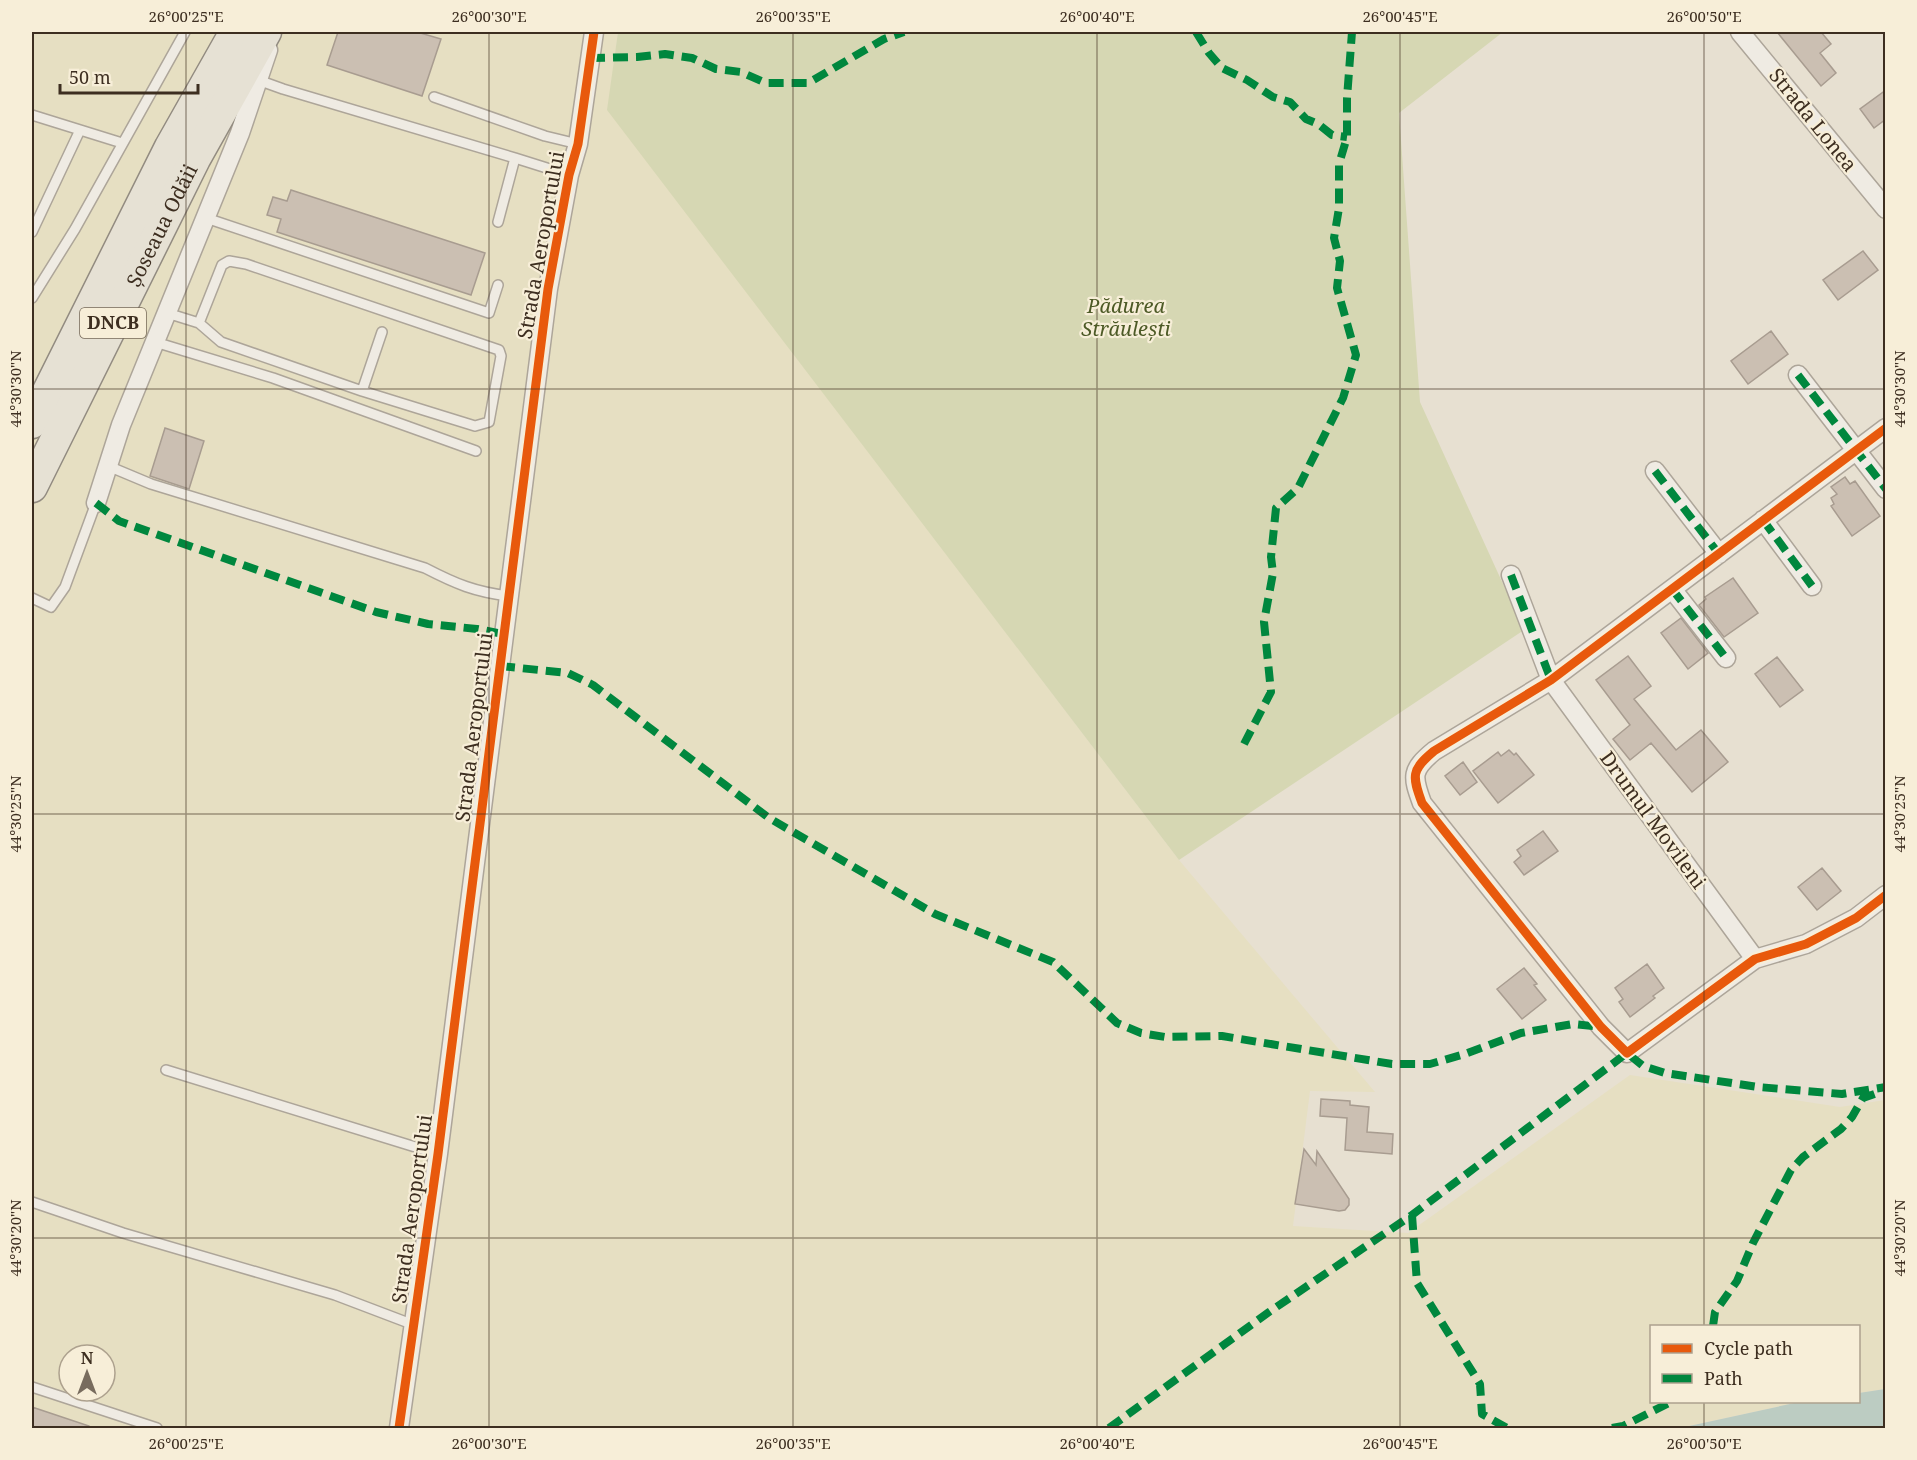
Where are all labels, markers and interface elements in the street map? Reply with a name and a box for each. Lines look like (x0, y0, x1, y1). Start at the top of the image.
text: 26°00'25"E (148, 6, 224, 26)
text: 26°00'30"E (451, 6, 527, 26)
text: 26°00'35"E (755, 6, 831, 26)
text: 26°00'40"E (1059, 6, 1135, 26)
text: 26°00'45"E (1362, 6, 1438, 26)
text: 26°00'50"E (1666, 6, 1742, 26)
scale bar (60, 57, 198, 95)
street label: Strada Lonea (1763, 62, 1863, 177)
text: 50 m (69, 65, 111, 89)
street label: Strada Aeroportului (511, 148, 570, 341)
street label: Șoseaua Odăii (120, 159, 204, 291)
park label: Pădurea Străulești (1081, 292, 1171, 342)
road number: DNCB (80, 308, 146, 338)
text: 44°30'30"N (5, 350, 25, 428)
text: 44°30'30"N (1889, 350, 1909, 428)
street label: Strada Aeroportului (448, 630, 499, 823)
street label: Drumul Movileni (1594, 745, 1713, 895)
text: 44°30'25"N (5, 775, 25, 853)
text: 44°30'25"N (1889, 775, 1909, 853)
street label: Strada Aeroportului (385, 1112, 438, 1305)
text: 44°30'20"N (5, 1199, 25, 1277)
text: 44°30'20"N (1889, 1199, 1909, 1277)
legend (1650, 1325, 1860, 1403)
text: Cycle path (1704, 1336, 1793, 1360)
north arrow (57, 1343, 117, 1403)
text: N (81, 1347, 94, 1369)
text: Path (1704, 1366, 1743, 1390)
text: 26°00'25"E (148, 1433, 224, 1453)
text: 26°00'30"E (451, 1433, 527, 1453)
text: 26°00'35"E (755, 1433, 831, 1453)
text: 26°00'40"E (1059, 1433, 1135, 1453)
text: 26°00'45"E (1362, 1433, 1438, 1453)
text: 26°00'50"E (1666, 1433, 1742, 1453)

